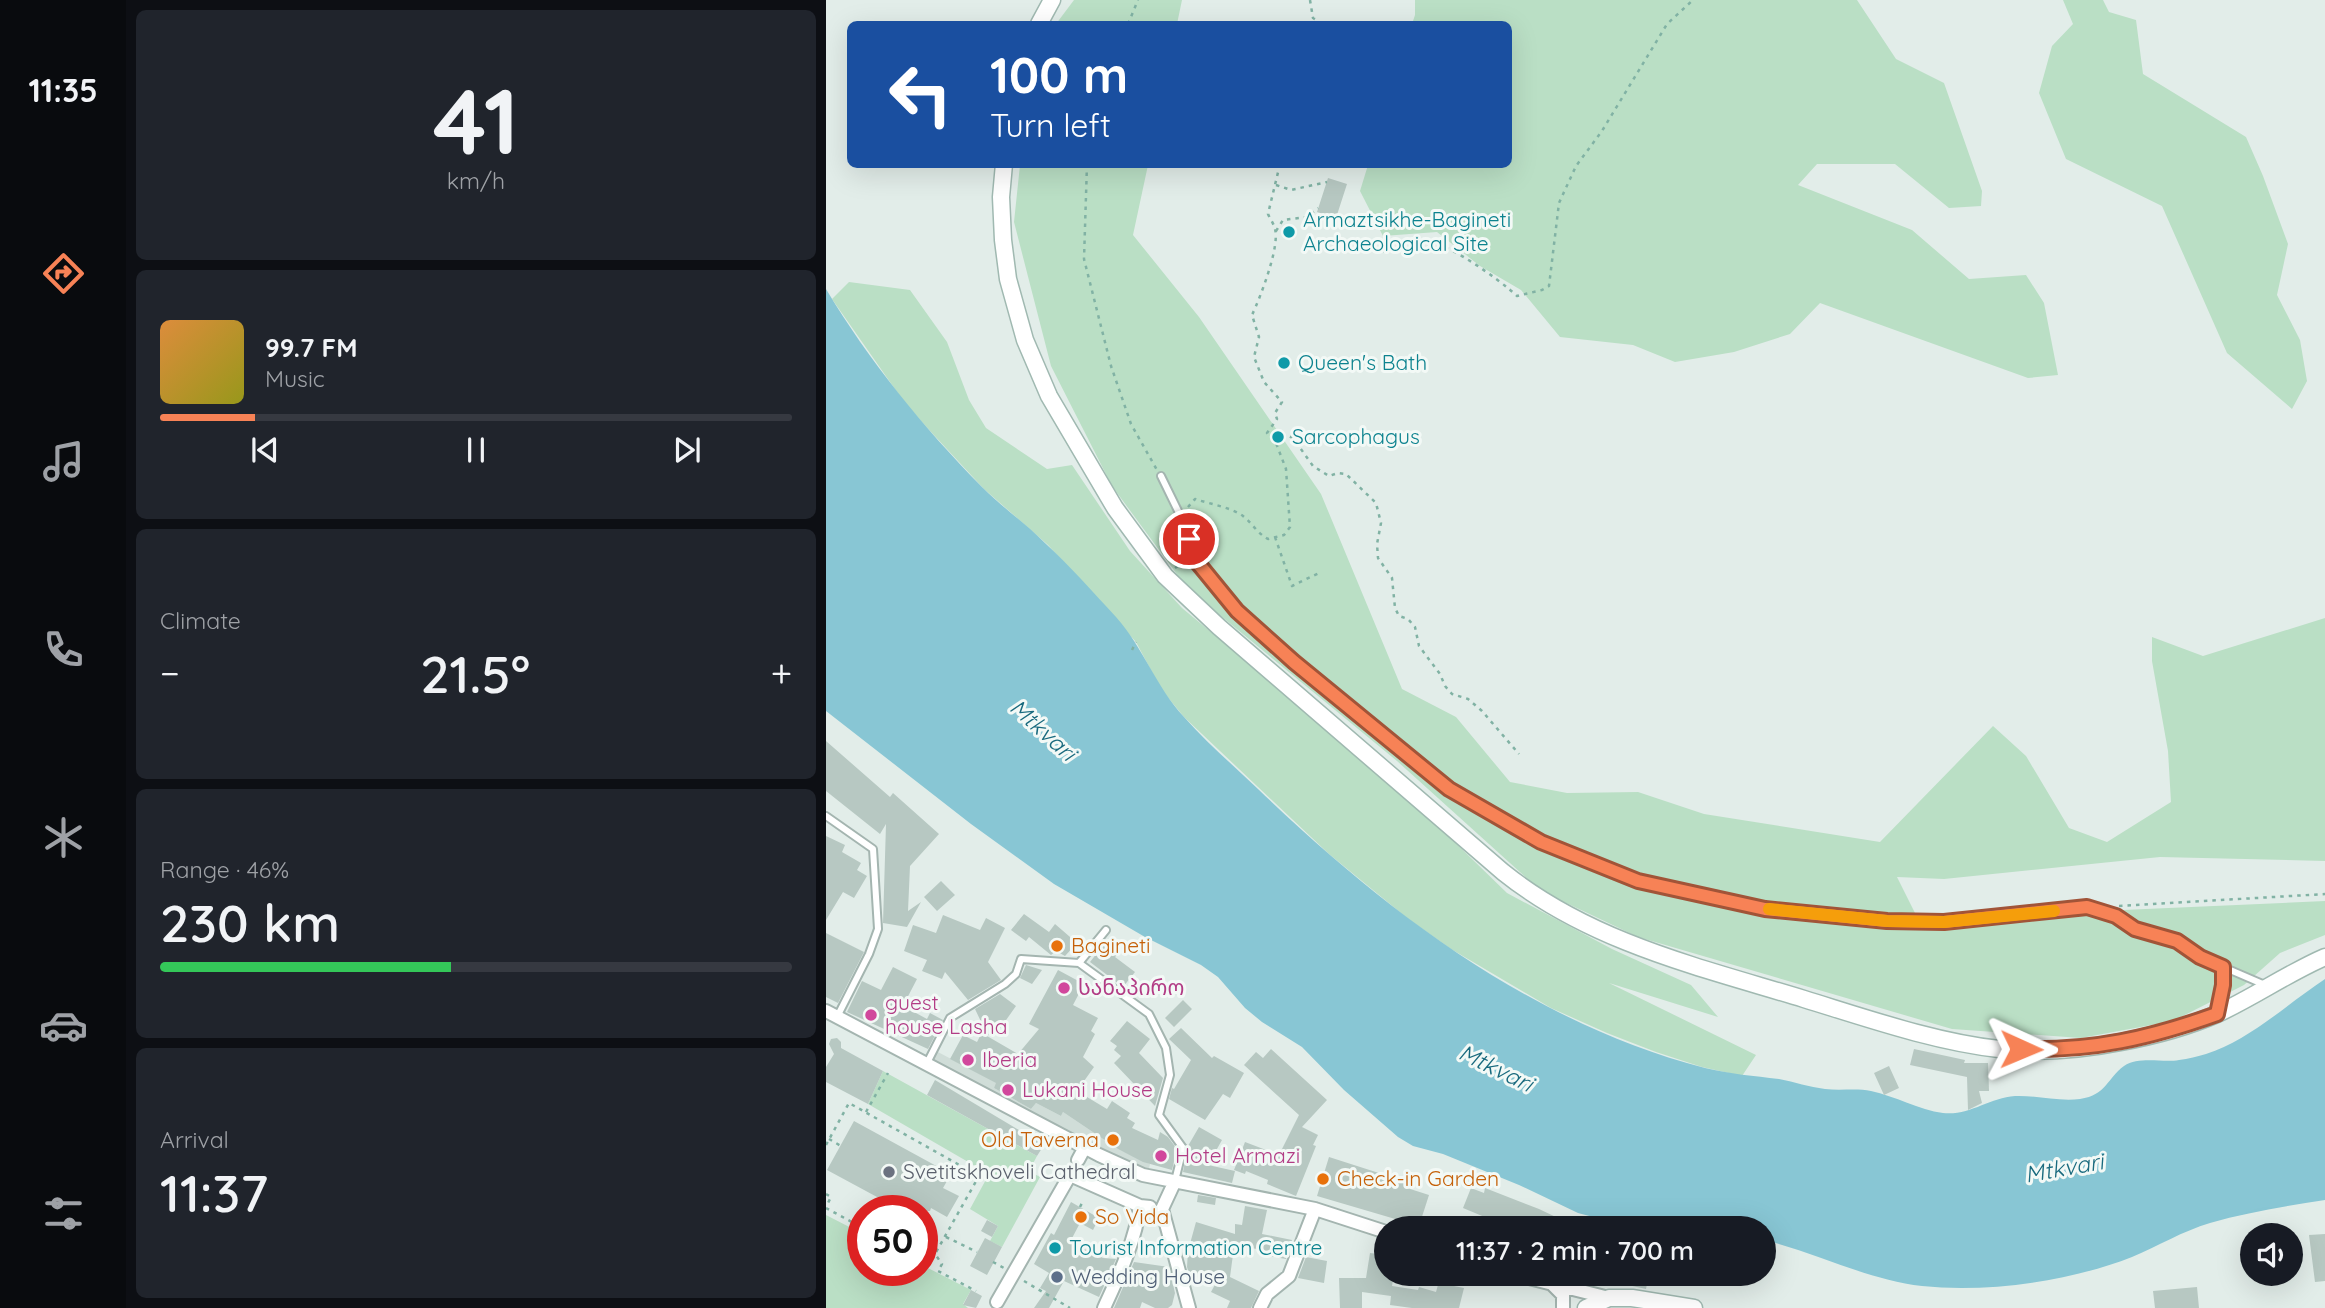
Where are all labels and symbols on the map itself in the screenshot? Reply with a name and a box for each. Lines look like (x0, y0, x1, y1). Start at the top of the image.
place label: Armaztsikhe-Bagineti Archaeological Site (1303, 206, 1511, 256)
marker: Armaztsikhe-Bagineti Archaeological Site (1281, 224, 1297, 240)
place label: Queen's Bath (1298, 349, 1427, 375)
marker: Queen's Bath (1276, 355, 1292, 371)
place label: Sarcophagus (1292, 423, 1420, 449)
marker: Sarcophagus (1270, 429, 1286, 445)
pin (1159, 509, 1219, 569)
water label: Mtkvari (1004, 692, 1085, 769)
place label: Bagineti (1071, 932, 1151, 958)
marker: Bagineti (1049, 938, 1065, 954)
place label: სანაპირო (1078, 974, 1184, 1000)
marker: სანაპირო (1056, 980, 1072, 996)
place label: guest house Lasha (885, 989, 1007, 1039)
marker: guest house Lasha (863, 1007, 879, 1023)
position arrow (1984, 1012, 2058, 1086)
water label: Mtkvari (1454, 1037, 1541, 1099)
place label: Iberia (982, 1046, 1037, 1072)
marker: Iberia (960, 1052, 976, 1068)
place label: Lukani House (1022, 1076, 1153, 1102)
marker: Lukani House (1000, 1082, 1016, 1098)
place label: Old Taverna (981, 1126, 1099, 1152)
marker: Old Taverna (1105, 1132, 1121, 1148)
place label: Hotel Armazi (1175, 1142, 1300, 1168)
water label: Mtkvari (2023, 1146, 2108, 1189)
marker: Hotel Armazi (1153, 1148, 1169, 1164)
place label: Svetitskhoveli Cathedral (903, 1158, 1136, 1184)
marker: Svetitskhoveli Cathedral (881, 1164, 897, 1180)
place label: Check-in Garden (1337, 1165, 1499, 1191)
marker: Check-in Garden (1315, 1171, 1331, 1187)
speed limit sign: 50 (847, 1195, 938, 1286)
place label: So Vida (1095, 1203, 1169, 1229)
marker: So Vida (1073, 1209, 1089, 1225)
place label: Tourist Information Centre (1069, 1234, 1322, 1260)
marker: Tourist Information Centre (1047, 1240, 1063, 1256)
place label: Wedding House (1071, 1263, 1225, 1289)
marker: Wedding House (1049, 1269, 1065, 1285)

